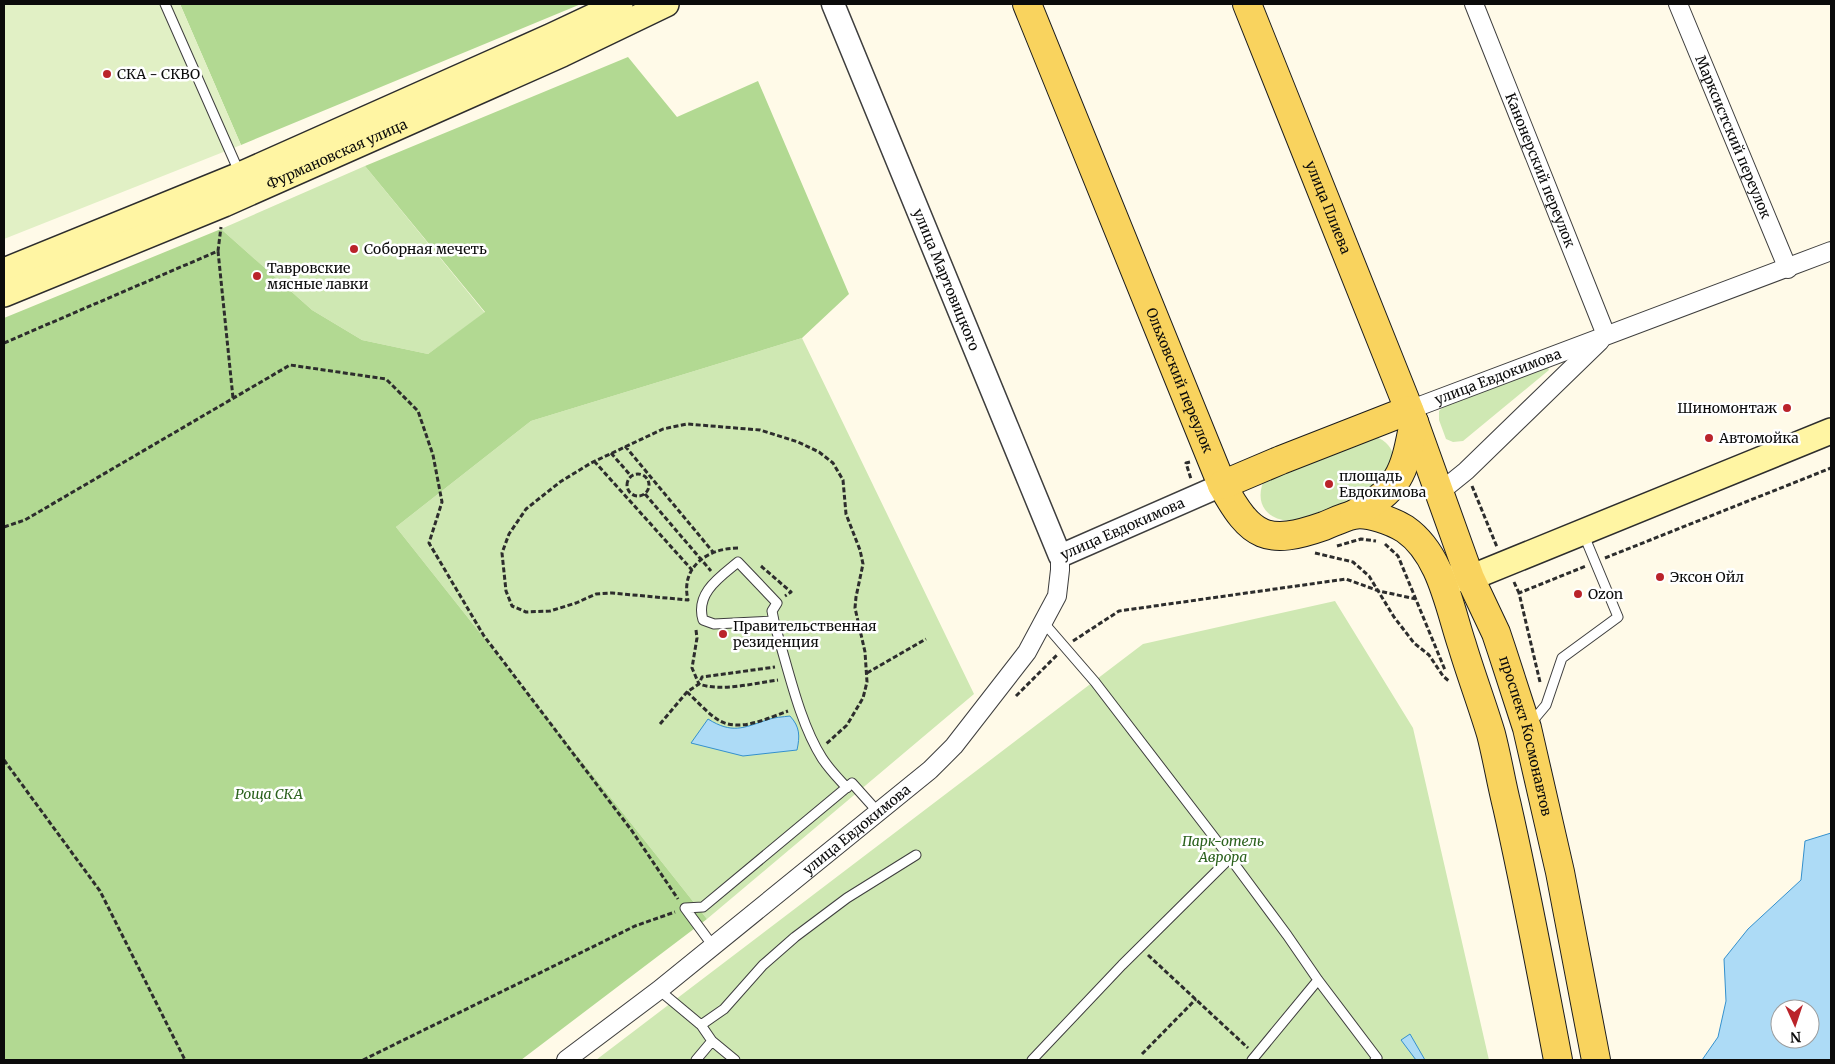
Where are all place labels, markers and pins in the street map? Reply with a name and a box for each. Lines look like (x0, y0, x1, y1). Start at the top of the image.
place label: СКА - СКВО (117, 65, 200, 83)
marker: СКА - СКВО (101, 68, 113, 80)
place label: Соборная мечеть (364, 240, 487, 258)
marker: Соборная мечеть (348, 243, 360, 255)
place label: Тавровские мясные лавки (267, 259, 369, 293)
marker: Тавровские мясные лавки (251, 270, 263, 282)
place label: Шиномонтаж (1677, 399, 1777, 417)
marker: Шиномонтаж (1781, 402, 1793, 414)
place label: Автомойка (1718, 429, 1799, 447)
marker: Автомойка (1703, 432, 1715, 444)
place label: площадь Евдокимова (1339, 467, 1427, 501)
marker: площадь Евдокимова (1323, 478, 1335, 490)
place label: Эксон Ойл (1670, 568, 1744, 586)
marker: Эксон Ойл (1654, 571, 1666, 583)
place label: Ozon (1588, 585, 1623, 603)
marker: Ozon (1572, 588, 1584, 600)
place label: Правительственная резиденция (733, 617, 877, 651)
marker: Правительственная резиденция (717, 628, 729, 640)

